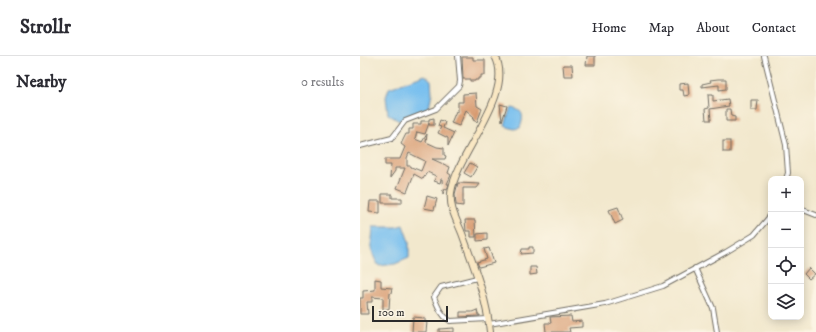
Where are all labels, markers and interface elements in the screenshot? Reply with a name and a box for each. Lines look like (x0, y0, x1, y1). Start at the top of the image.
text: Strollr (20, 16, 71, 39)
text: Home (592, 19, 626, 37)
text: Map (648, 19, 674, 37)
text: About (696, 19, 730, 37)
text: Contact (752, 19, 796, 37)
text: Nearby (16, 71, 66, 93)
text: 0 results (301, 74, 344, 90)
map controls (768, 176, 804, 320)
button: + (768, 176, 804, 212)
button: − (768, 212, 804, 248)
button: locate (768, 248, 804, 284)
button: layers (768, 284, 804, 320)
scale bar (372, 304, 448, 323)
text: 100 m (378, 306, 404, 320)

